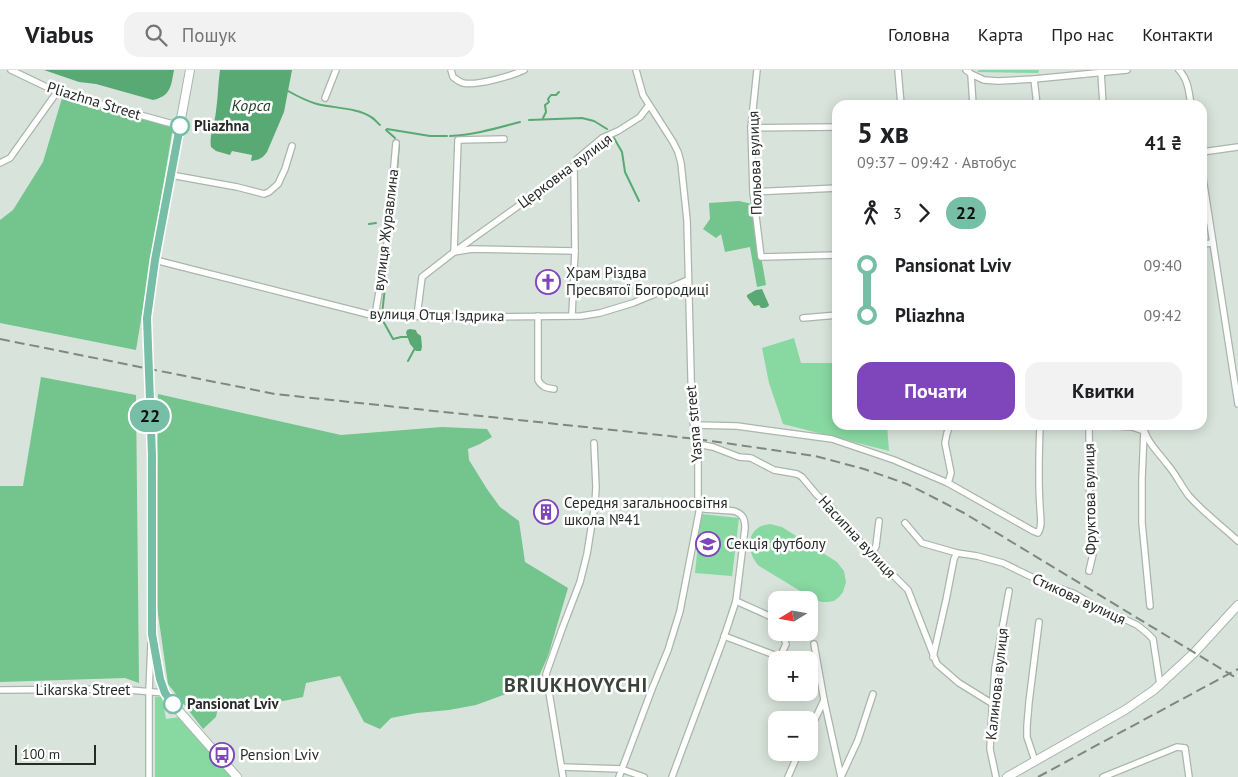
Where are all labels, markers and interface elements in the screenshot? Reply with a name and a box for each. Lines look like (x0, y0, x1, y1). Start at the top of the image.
search box (124, 12, 474, 57)
text: Viabus (25, 19, 94, 50)
icon: search (142, 21, 170, 49)
text: Пошук (182, 23, 236, 47)
text: Головна (888, 23, 950, 46)
text: Карта (978, 23, 1023, 46)
text: Про нас (1051, 23, 1114, 46)
text: Контакти (1142, 23, 1213, 46)
street label: Pliazhna Street (45, 77, 143, 124)
water label: Корса (232, 95, 271, 115)
street label: Польова вулиця (743, 110, 766, 216)
text: 5 хв (857, 114, 909, 151)
marker: Pliazhna (170, 116, 190, 136)
place label: Pliazhna (194, 116, 249, 135)
street label: Церковна вулиця (514, 129, 616, 212)
text: 41 ₴ (1145, 131, 1182, 155)
text: 09:37 – 09:42 · Автобус (857, 152, 1017, 172)
street label: вулиця Журавлина (369, 168, 402, 292)
icon: walk (857, 199, 885, 227)
icon: forward (910, 199, 938, 227)
text: 22 (956, 201, 976, 224)
text: 3 (893, 203, 902, 223)
text: Pansionat Lviv (895, 253, 1011, 277)
text: 09:40 (1144, 255, 1182, 275)
place label: Храм Різдва Пресвятої Богородиці (566, 263, 709, 299)
church icon: Храм Різдва Пресвятої Богородиці (535, 269, 561, 295)
text: Pliazhna (895, 303, 965, 327)
street label: вулиця Отця Іздрика (369, 304, 505, 325)
text: 09:42 (1144, 305, 1182, 325)
button: Почати (857, 362, 1015, 420)
button: Квитки (1025, 362, 1182, 420)
street label: Yasna street (681, 385, 706, 463)
line badge: 22 (128, 400, 172, 432)
text: 22 (140, 404, 160, 427)
street label: Фруктова вулиця (1079, 443, 1100, 555)
street label: Насипна вулиця (814, 492, 900, 582)
place label: Середня загальноосвітня школа №41 (564, 493, 728, 529)
building icon: Середня загальноосвітня школа №41 (533, 499, 559, 525)
school or university icon: Секція футболу (695, 531, 721, 557)
place label: Секція футболу (726, 534, 826, 553)
street label: Стикова вулиця (1029, 569, 1129, 629)
north arrow (768, 591, 818, 641)
map controls (768, 591, 818, 761)
street label: Калинова вулиця (981, 627, 1012, 741)
button: + (768, 651, 818, 701)
district label: BRIUKHOVYCHI (504, 672, 648, 698)
street label: Likarska Street (36, 680, 130, 699)
marker: Pansionat Lviv (163, 694, 183, 714)
place label: Pansionat Lviv (187, 694, 279, 713)
button: − (768, 711, 818, 761)
scale bar (15, 742, 96, 765)
bus stop icon: Pension Lviv (209, 742, 235, 768)
text: 100 m (22, 745, 60, 763)
place label: Pension Lviv (240, 745, 320, 764)

